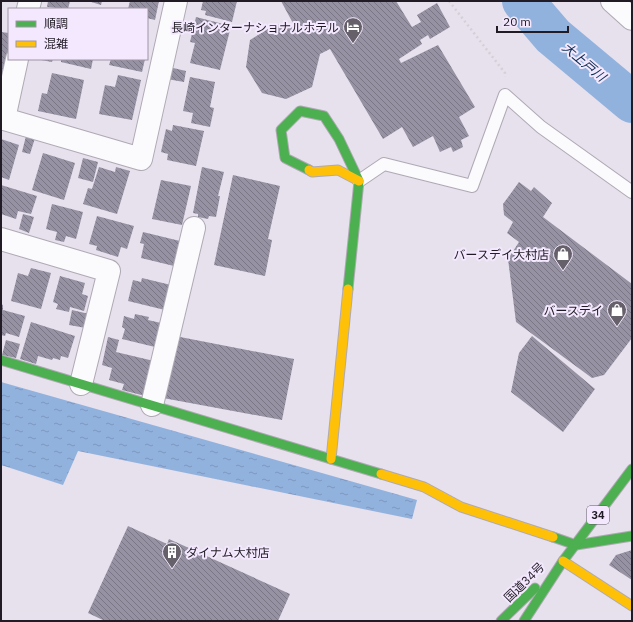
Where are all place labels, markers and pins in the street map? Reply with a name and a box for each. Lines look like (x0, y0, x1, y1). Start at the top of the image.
hotel icon: 長崎インターナショナルホテル (342, 16, 364, 44)
place label: 長崎インターナショナルホテル (171, 20, 339, 35)
shop icon: バースデイ大村店 (552, 243, 574, 271)
place label: バースデイ大村店 (454, 247, 549, 262)
shop icon: バースデイ (606, 299, 628, 327)
place label: バースデイ (544, 303, 603, 318)
building icon: ダイナム大村店 (161, 541, 183, 569)
place label: ダイナム大村店 (186, 545, 269, 560)

